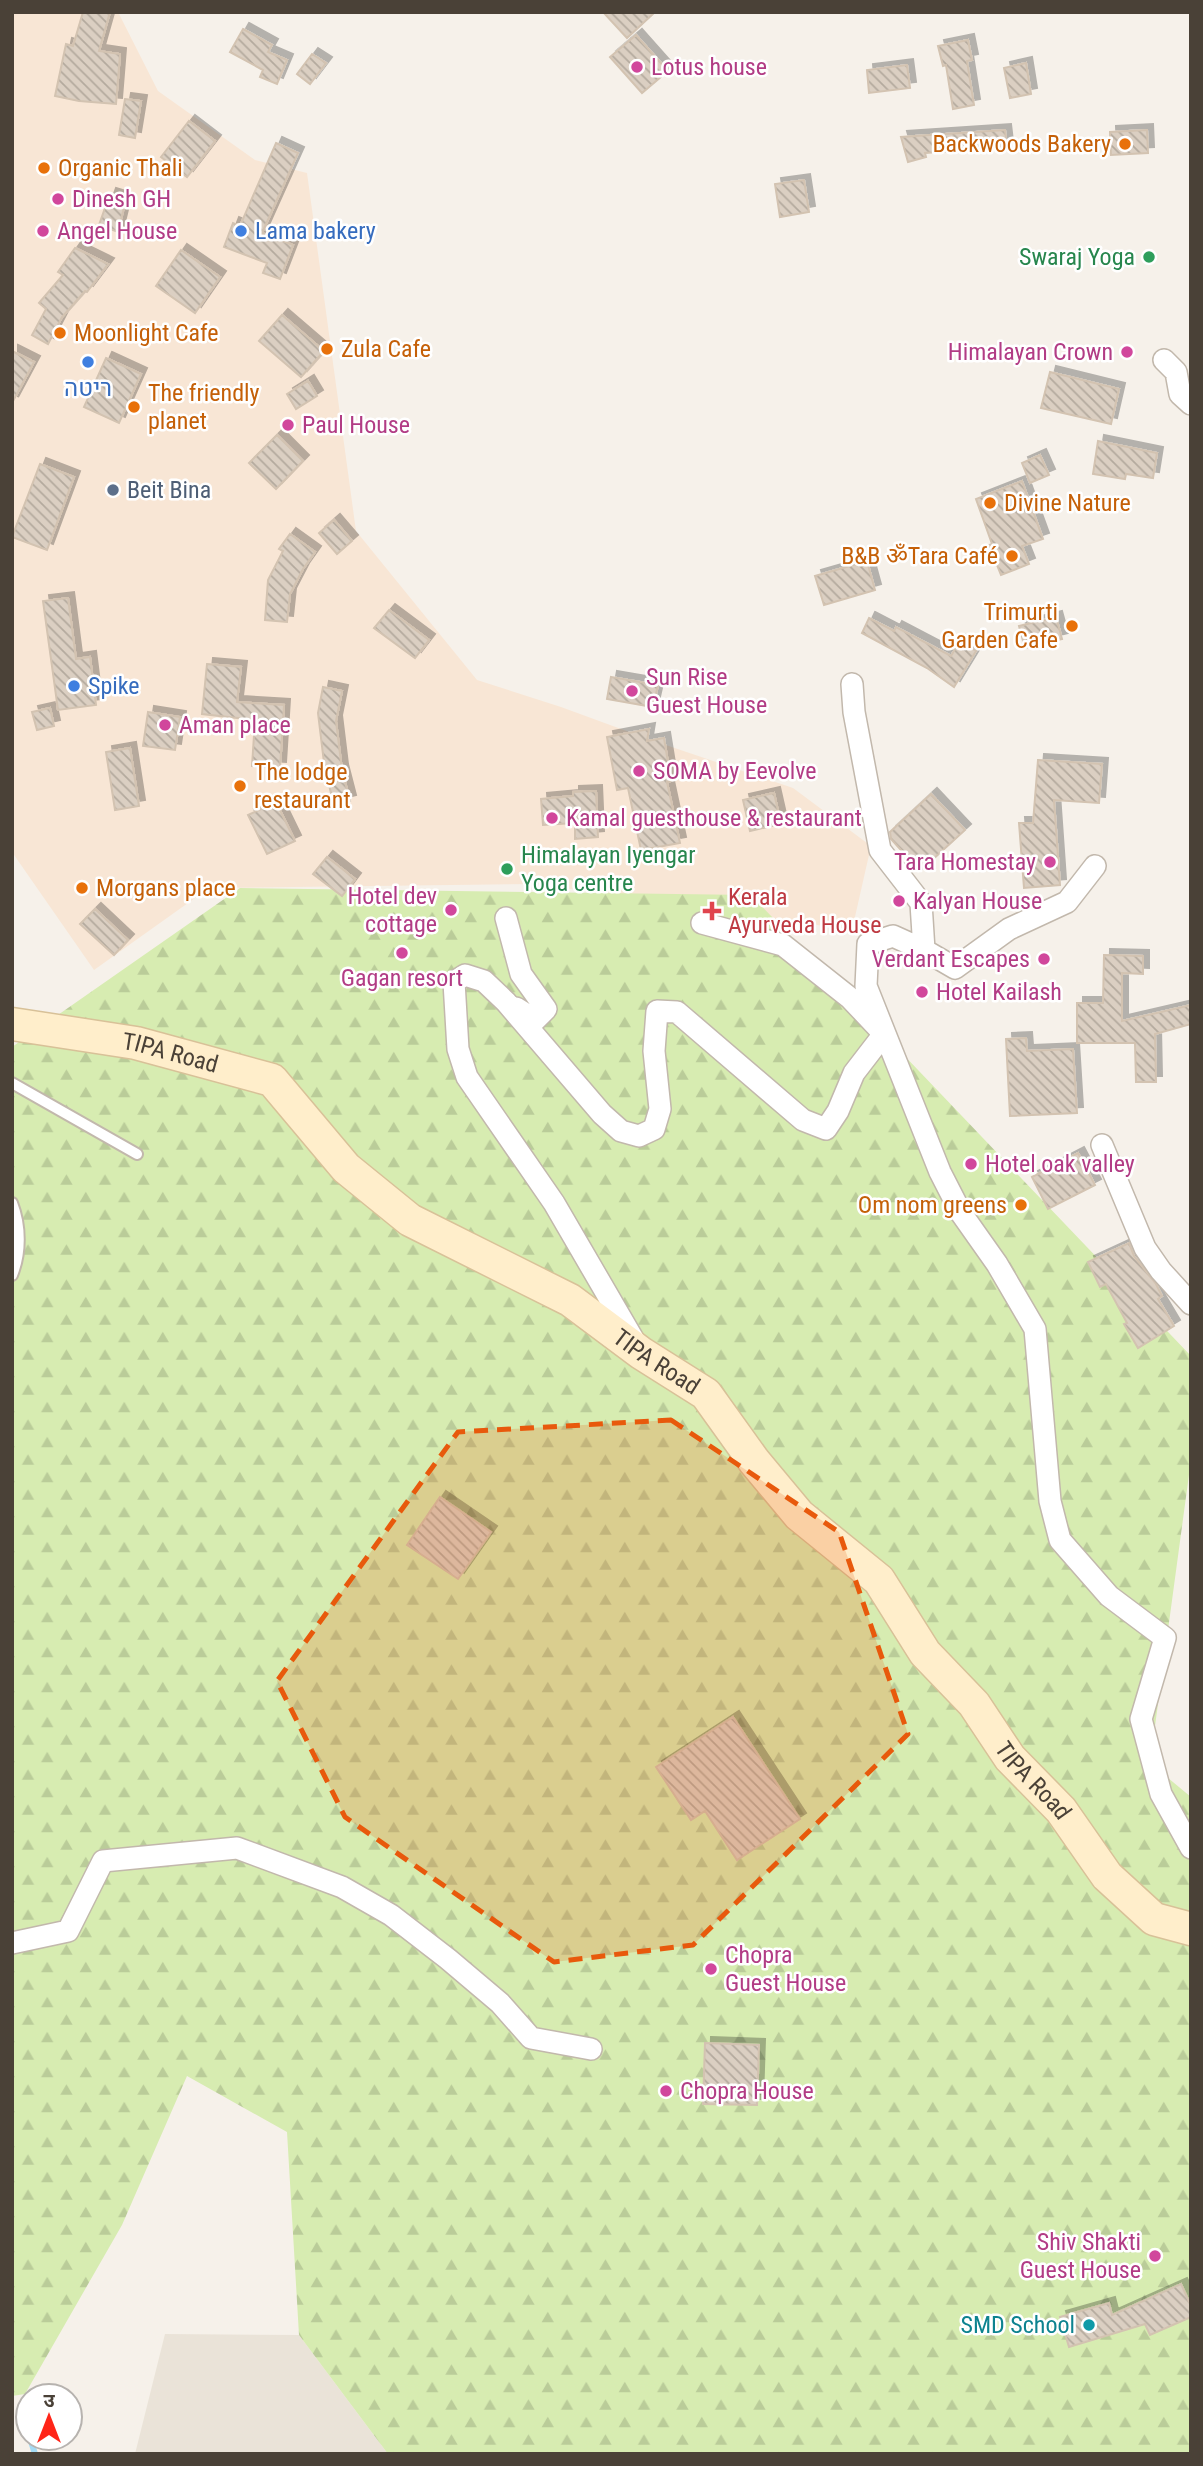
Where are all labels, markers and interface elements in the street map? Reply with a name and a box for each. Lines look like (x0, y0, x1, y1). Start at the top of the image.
place label: Lotus house (651, 53, 767, 81)
marker: Lotus house (629, 59, 645, 75)
place label: Backwoods Bakery (933, 130, 1111, 158)
marker: Backwoods Bakery (1117, 136, 1133, 152)
place label: Organic Thali (58, 154, 183, 182)
marker: Organic Thali (36, 160, 52, 176)
place label: Dinesh GH (72, 185, 171, 213)
marker: Dinesh GH (50, 191, 66, 207)
place label: Angel House (57, 217, 177, 245)
place label: Lama bakery (255, 217, 376, 245)
marker: Angel House (35, 223, 51, 239)
marker: Lama bakery (233, 223, 249, 239)
place label: Swaraj Yoga (1019, 243, 1135, 271)
marker: Swaraj Yoga (1141, 249, 1157, 265)
place label: Moonlight Cafe (74, 319, 219, 347)
marker: Moonlight Cafe (52, 325, 68, 341)
place label: Zula Cafe (341, 335, 431, 363)
place label: Himalayan Crown (948, 338, 1113, 366)
marker: Zula Cafe (319, 341, 335, 357)
marker: Himalayan Crown (1119, 344, 1135, 360)
marker: ריטה (80, 354, 96, 370)
place label: ריטה (64, 374, 112, 402)
place label: The friendly planet (148, 379, 260, 435)
marker: The friendly planet (126, 399, 142, 415)
place label: Paul House (302, 411, 410, 439)
marker: Paul House (280, 417, 296, 433)
place label: Beit Bina (127, 476, 211, 504)
marker: Beit Bina (105, 482, 121, 498)
place label: Divine Nature (1004, 489, 1131, 517)
marker: Divine Nature (982, 495, 998, 511)
place label: B&B ॐTara Café (841, 542, 998, 570)
marker: B&B ॐTara Café (1004, 548, 1020, 564)
place label: Trimurti Garden Cafe (941, 598, 1058, 654)
marker: Trimurti Garden Cafe (1064, 618, 1080, 634)
place label: Sun Rise Guest House (646, 663, 767, 719)
place label: Spike (88, 672, 140, 700)
marker: Spike (66, 678, 82, 694)
marker: Sun Rise Guest House (624, 683, 640, 699)
place label: Aman place (179, 711, 291, 739)
marker: Aman place (157, 717, 173, 733)
place label: SOMA by Eevolve (653, 757, 817, 785)
place label: The lodge restaurant (254, 758, 351, 814)
marker: SOMA by Eevolve (631, 763, 647, 779)
marker: The lodge restaurant (232, 778, 248, 794)
place label: Kamal guesthouse & restaurant (566, 804, 862, 832)
marker: Kamal guesthouse & restaurant (544, 810, 560, 826)
place label: Himalayan Iyengar Yoga centre (521, 841, 696, 897)
place label: Tara Homestay (894, 848, 1036, 876)
marker: Tara Homestay (1042, 854, 1058, 870)
marker: Himalayan Iyengar Yoga centre (499, 861, 515, 877)
place label: Morgans place (96, 874, 236, 902)
marker: Morgans place (74, 880, 90, 896)
place label: Hotel dev cottage (347, 882, 437, 938)
place label: Kerala Ayurveda House (728, 883, 881, 939)
place label: Kalyan House (913, 887, 1042, 915)
marker: Kalyan House (891, 893, 907, 909)
marker: Kerala Ayurveda House (702, 901, 722, 921)
marker: Hotel dev cottage (443, 902, 459, 918)
marker: Gagan resort (394, 945, 410, 961)
place label: Verdant Escapes (872, 945, 1030, 973)
marker: Verdant Escapes (1036, 951, 1052, 967)
place label: Gagan resort (341, 964, 463, 992)
place label: Hotel Kailash (936, 978, 1062, 1006)
marker: Hotel Kailash (914, 984, 930, 1000)
street label: TIPA Road (121, 1027, 221, 1079)
place label: Hotel oak valley (985, 1150, 1135, 1178)
marker: Hotel oak valley (963, 1156, 979, 1172)
place label: Om nom greens (858, 1191, 1007, 1219)
marker: Om nom greens (1013, 1197, 1029, 1213)
street label: TIPA Road (608, 1323, 705, 1400)
street label: TIPA Road (989, 1736, 1077, 1825)
place label: Chopra Guest House (725, 1941, 846, 1997)
marker: Chopra Guest House (703, 1961, 719, 1977)
place label: Chopra House (680, 2077, 814, 2105)
marker: Chopra House (658, 2083, 674, 2099)
place label: Shiv Shakti Guest House (1020, 2228, 1141, 2284)
marker: Shiv Shakti Guest House (1147, 2248, 1163, 2264)
place label: SMD School (960, 2311, 1075, 2339)
marker: SMD School (1081, 2317, 1097, 2333)
north arrow (14, 2382, 84, 2452)
text: उ (43, 2389, 55, 2412)

